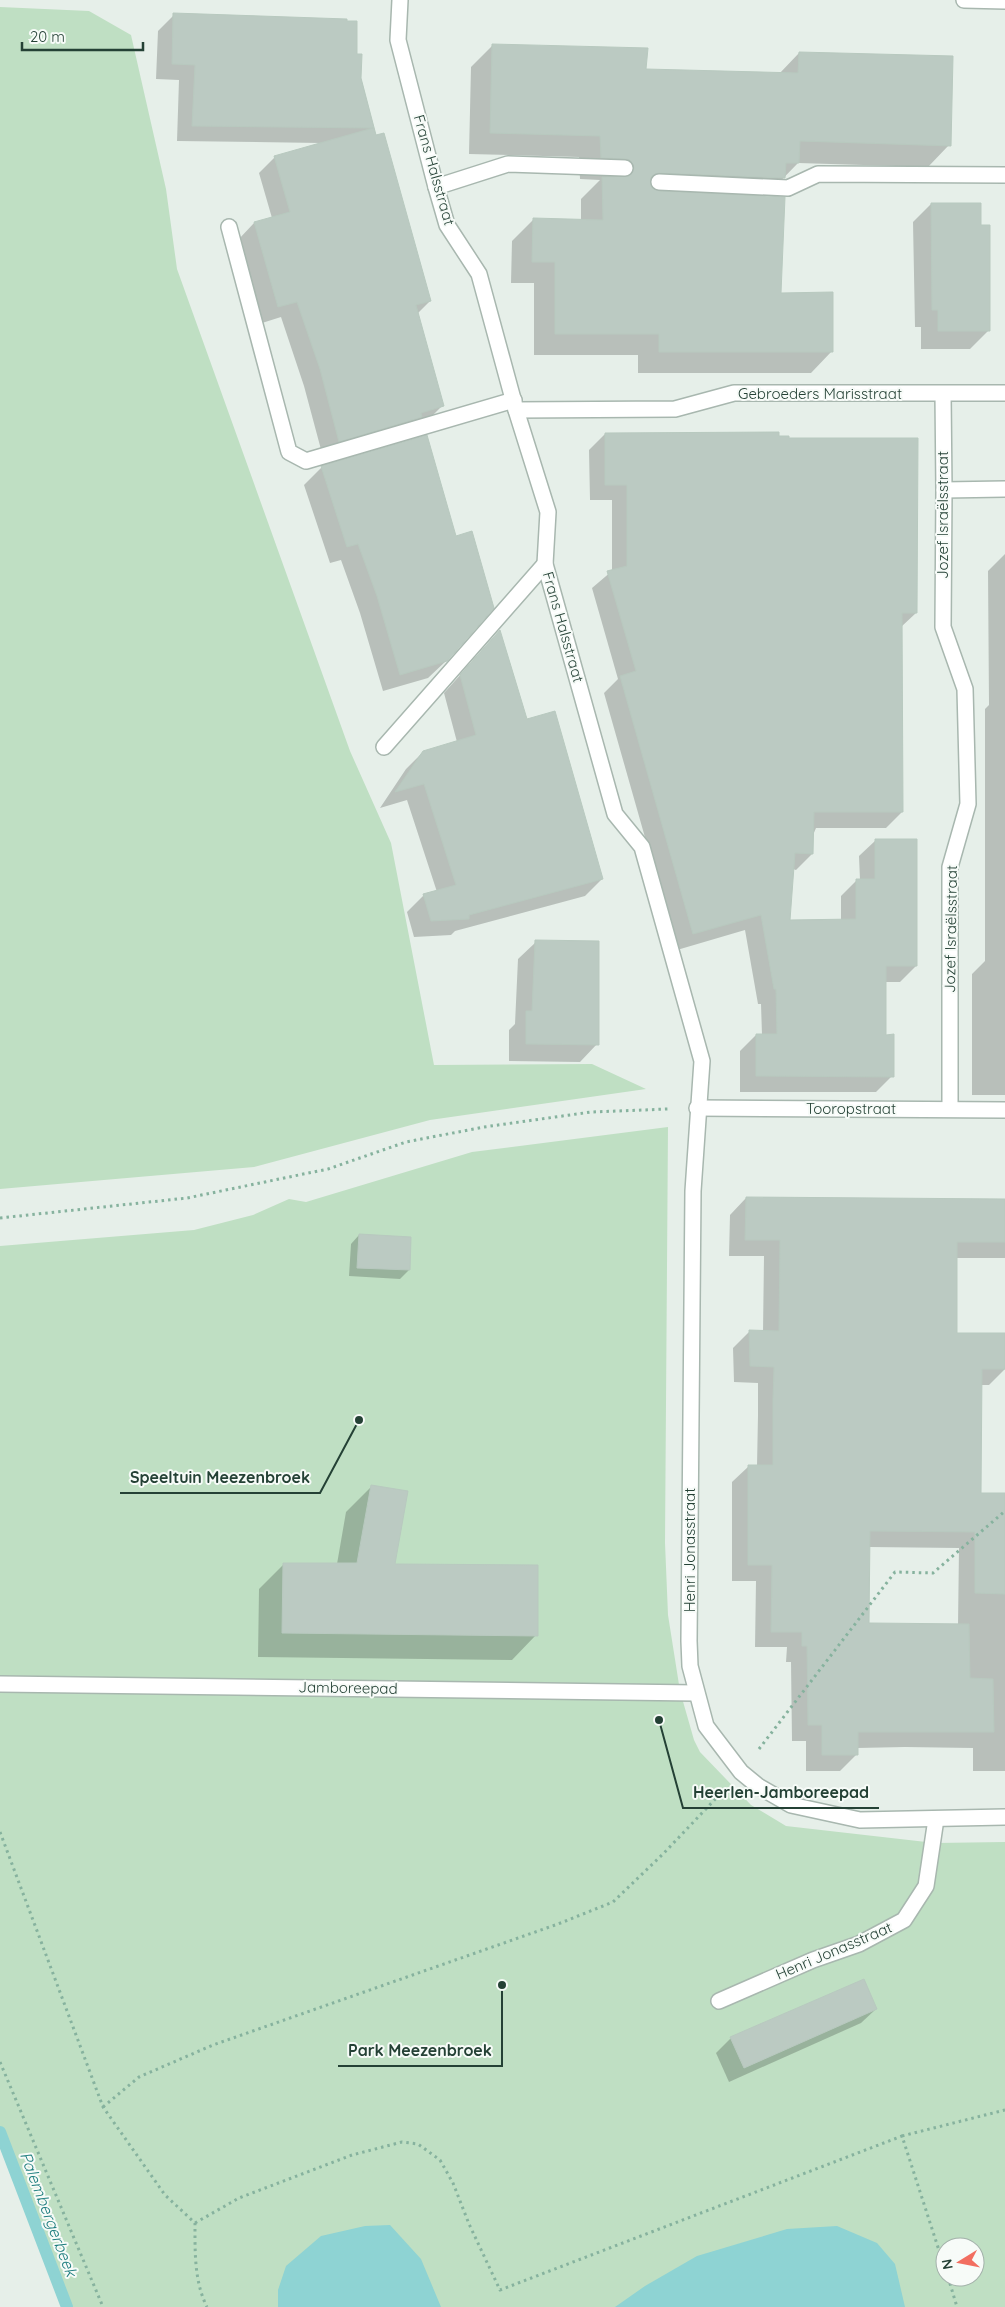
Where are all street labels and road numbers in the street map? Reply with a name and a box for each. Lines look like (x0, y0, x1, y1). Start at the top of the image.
street label: Frans Halsstraat (410, 112, 459, 227)
street label: Gebroeders Marisstraat (738, 384, 902, 403)
street label: Jozef Israëlsstraat (933, 451, 952, 579)
street label: Frans Halsstraat (539, 569, 588, 684)
street label: Jozef Israëlsstraat (940, 865, 961, 993)
street label: Tooropstraat (806, 1099, 896, 1118)
street label: Henri Jonasstraat (680, 1488, 699, 1612)
street label: Jamboreepad (298, 1677, 398, 1698)
street label: Henri Jonasstraat (773, 1917, 895, 1984)

